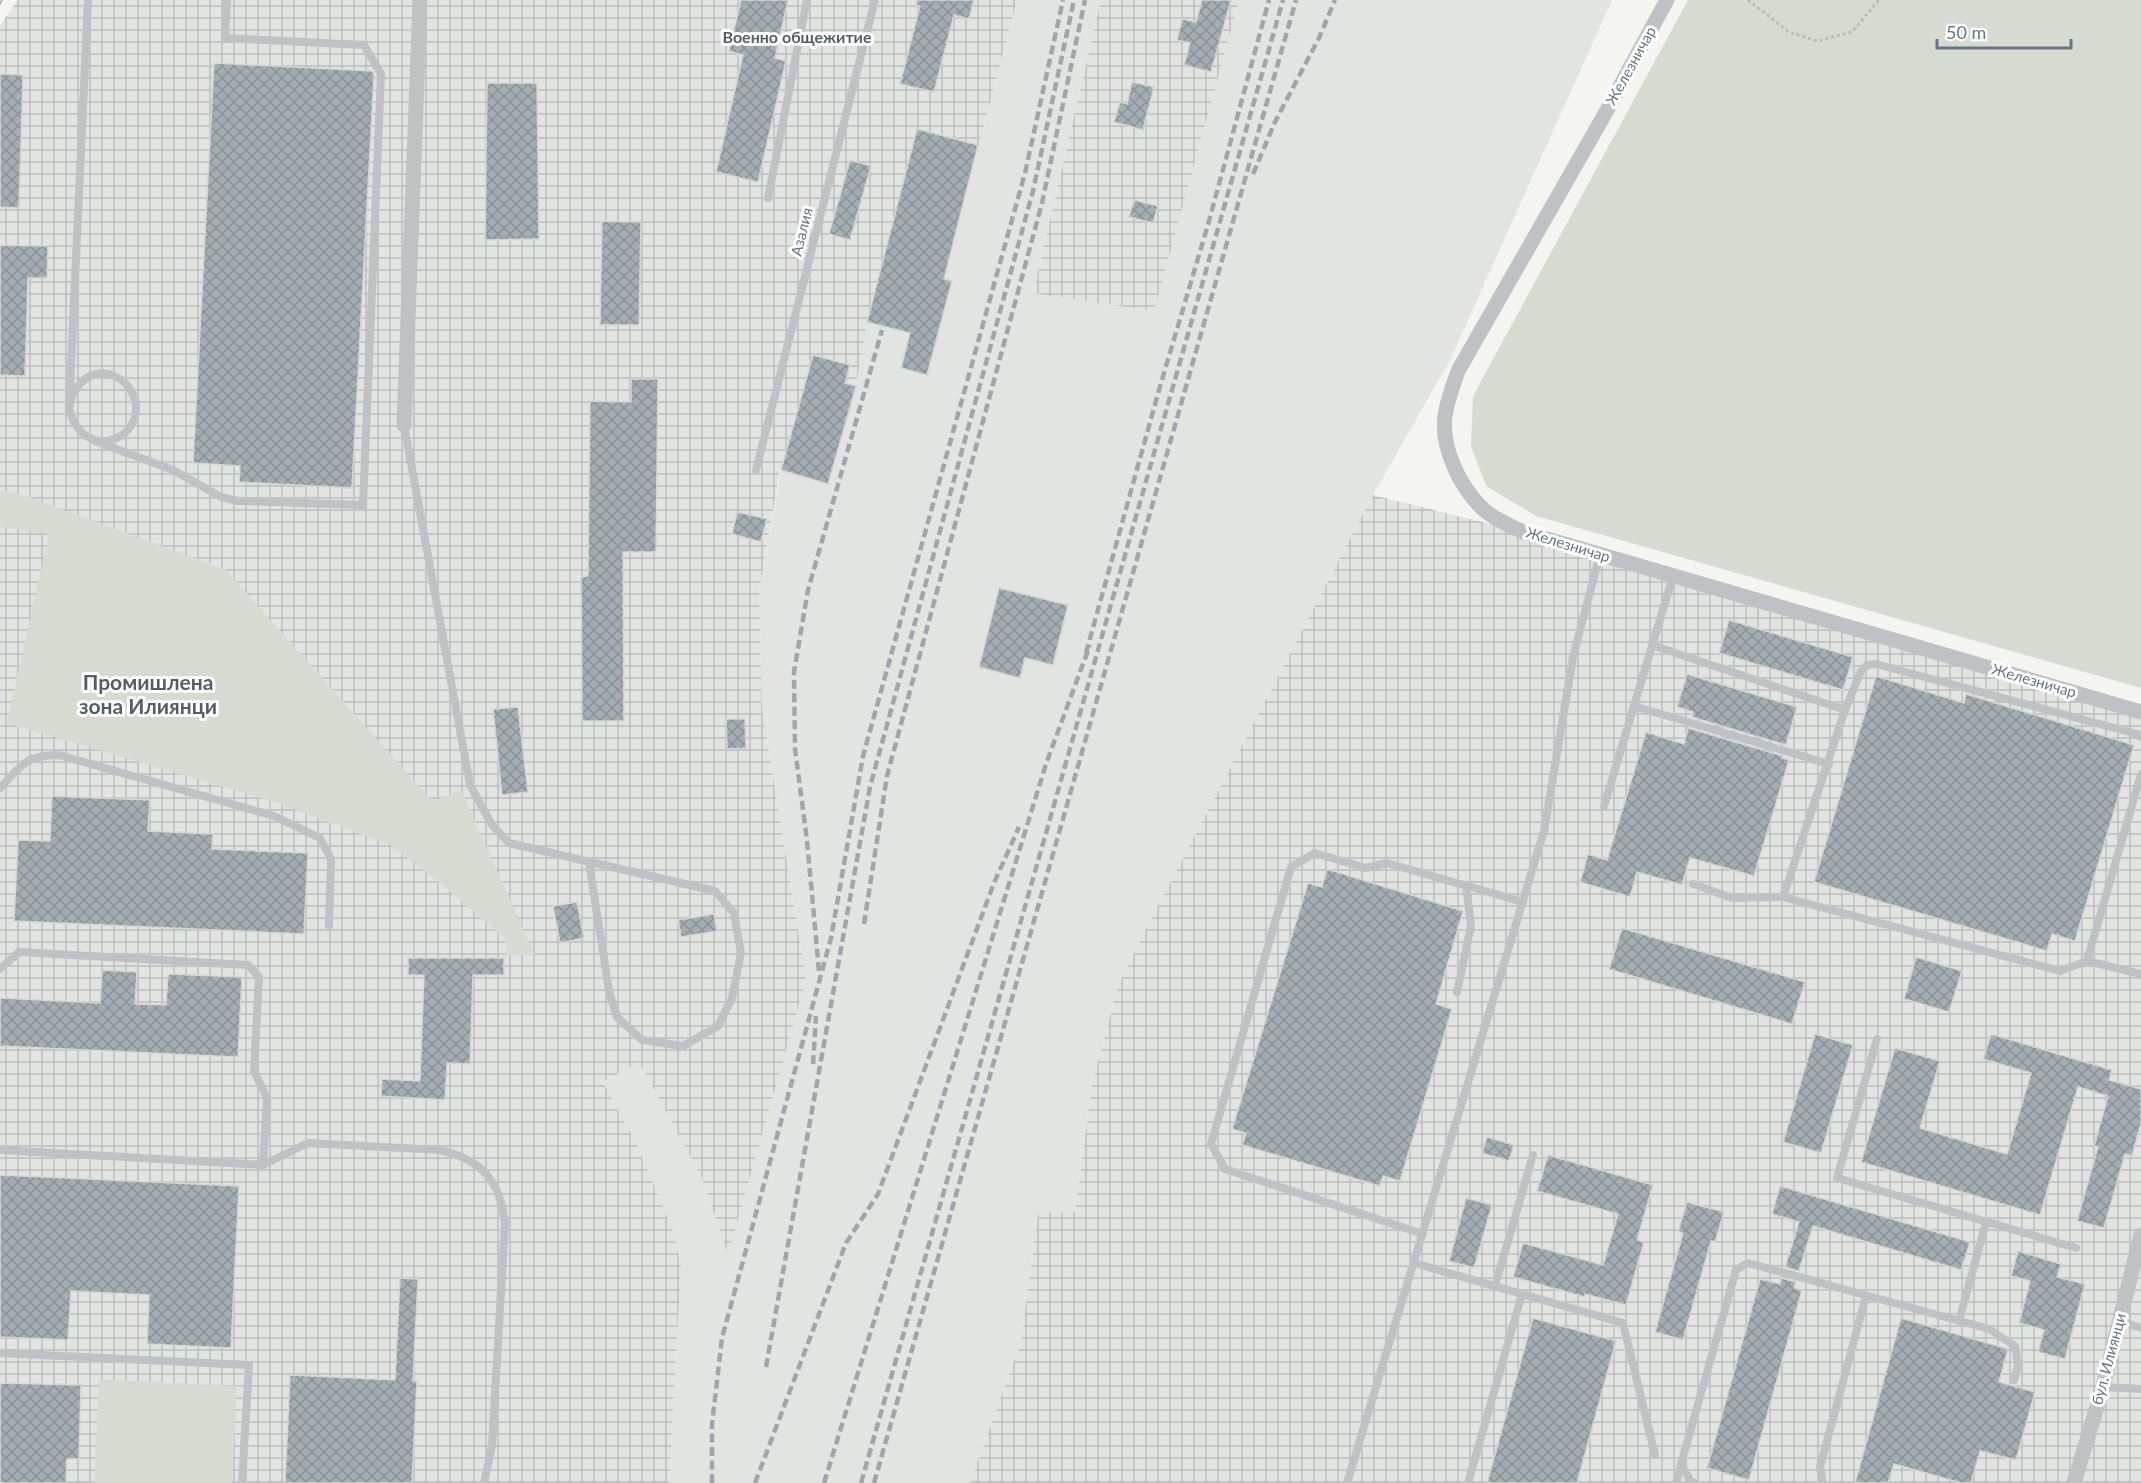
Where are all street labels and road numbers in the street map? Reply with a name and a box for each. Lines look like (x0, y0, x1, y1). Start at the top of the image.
street label: Железничар (1601, 23, 1659, 108)
street label: Азалия (786, 206, 816, 258)
street label: Железничар (1524, 523, 1613, 565)
street label: Железничар (1990, 659, 2079, 701)
street label: бул. Илиянци (2087, 1311, 2129, 1406)

